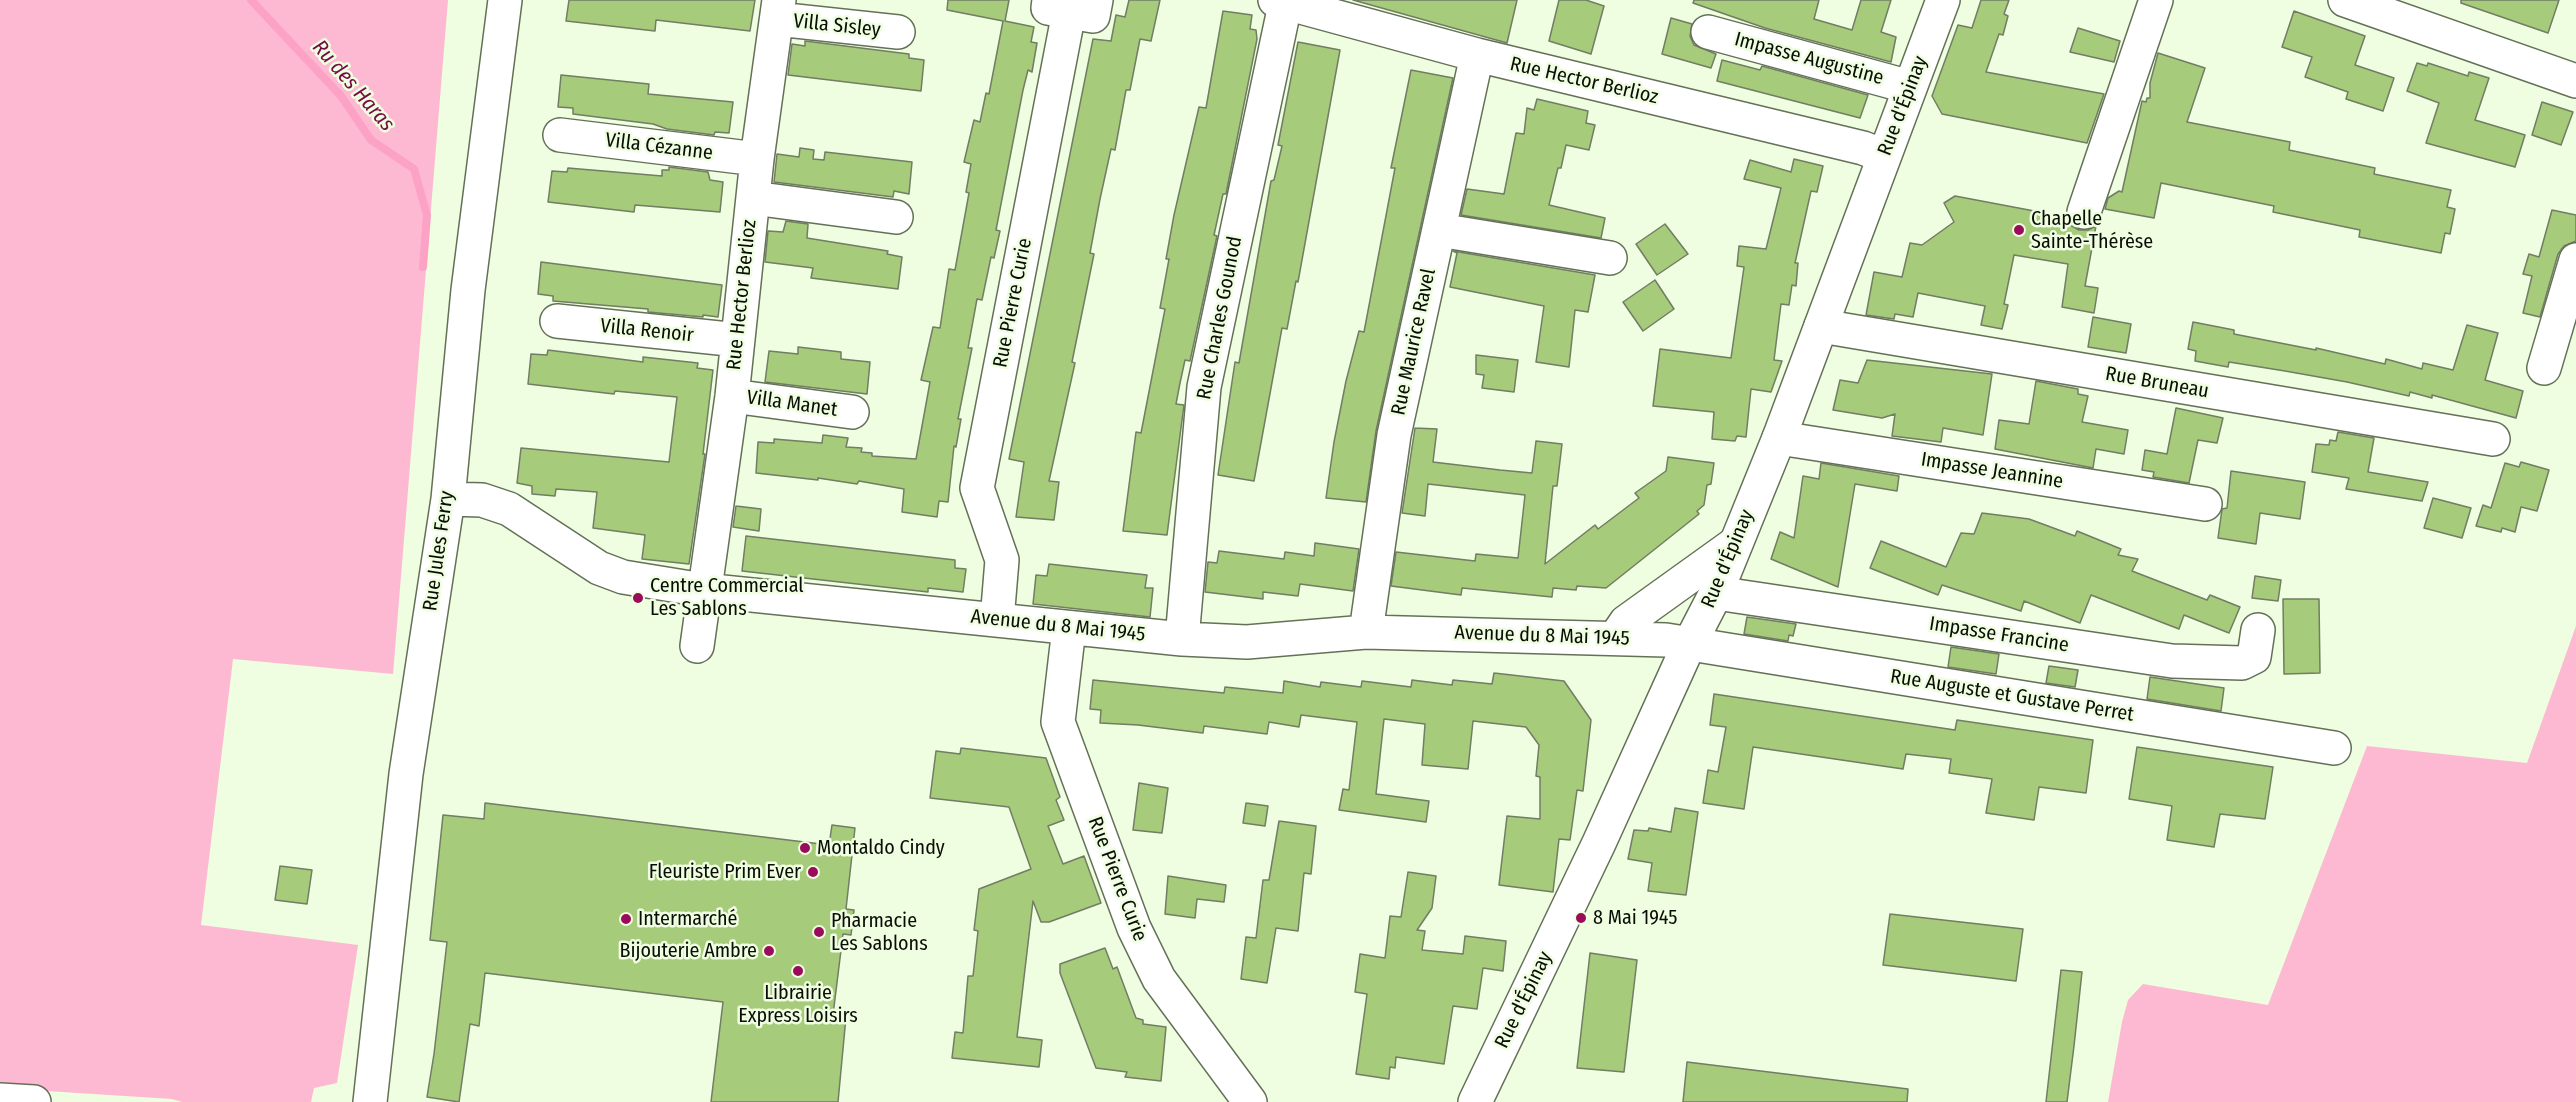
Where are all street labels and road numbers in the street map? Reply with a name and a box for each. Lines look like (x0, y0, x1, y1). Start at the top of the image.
street label: Villa Sisley (792, 9, 882, 43)
street label: Impasse Augustine (1732, 28, 1886, 90)
street label: Rue Hector Berlioz (1508, 52, 1660, 110)
street label: Rue d'Épinay (1873, 53, 1933, 159)
street label: Villa Cézanne (604, 129, 714, 165)
street label: Rue Hector Berlioz (722, 218, 762, 372)
street label: Rue Charles Gounod (1192, 234, 1248, 402)
street label: Rue Pierre Curie (989, 236, 1037, 370)
street label: Rue Maurice Ravel (1387, 266, 1441, 418)
street label: Villa Renoir (599, 314, 695, 348)
street label: Rue Bruneau (2103, 362, 2211, 404)
street label: Villa Manet (745, 386, 839, 422)
street label: Impasse Jeannine (1919, 448, 2065, 494)
street label: Rue Jules Ferry (419, 489, 459, 613)
street label: Rue d'Épinay (1697, 506, 1759, 612)
street label: Avenue du 8 Mai 1945 (970, 605, 1146, 647)
street label: Impasse Francine (1928, 612, 2070, 658)
street label: Avenue du 8 Mai 1945 (1454, 621, 1630, 651)
street label: Rue Auguste et Gustave Perret (1888, 665, 2136, 727)
street label: Rue Pierre Curie (1082, 813, 1152, 945)
street label: Rue d'Épinay (1490, 948, 1558, 1052)

